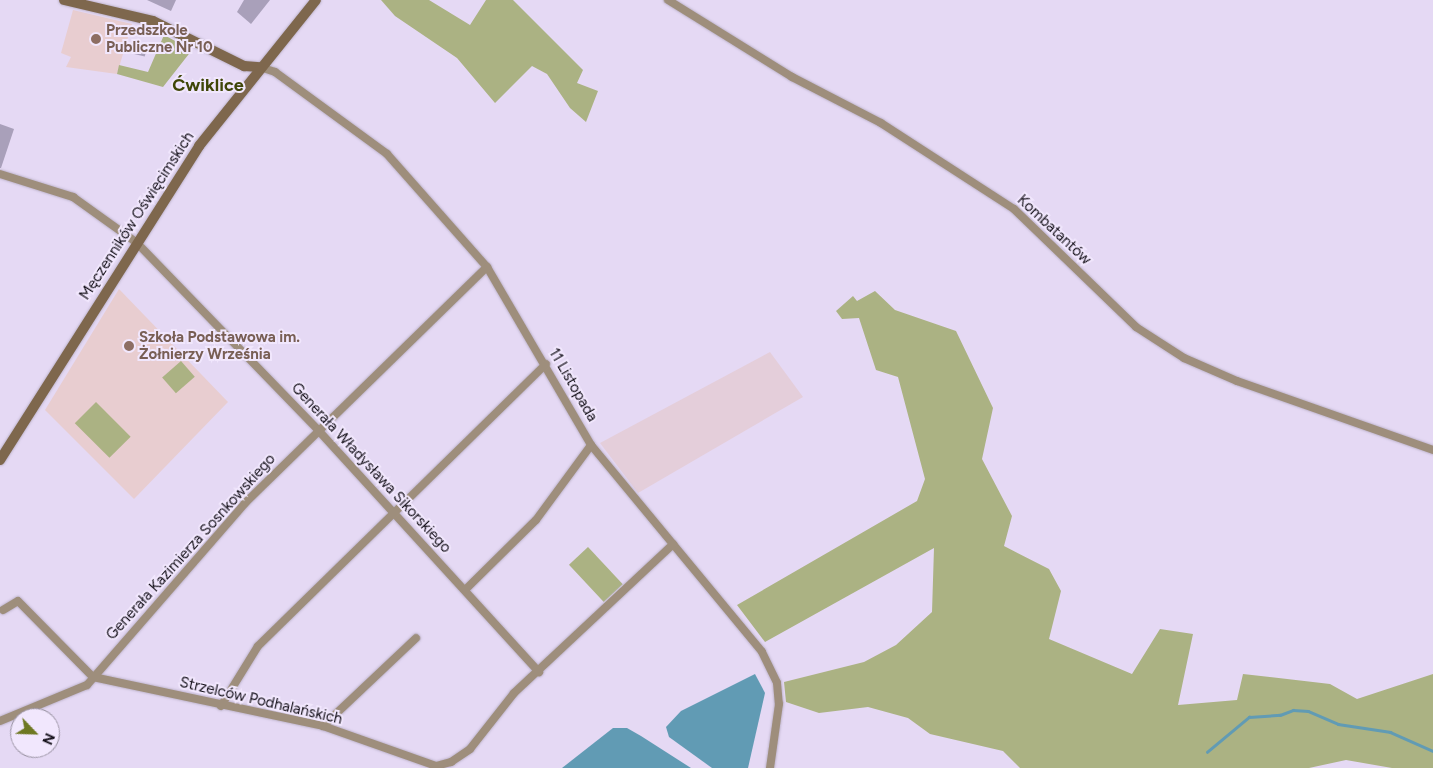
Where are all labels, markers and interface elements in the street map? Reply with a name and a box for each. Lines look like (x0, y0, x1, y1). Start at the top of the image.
place label: Przedszkole Publiczne Nr 10 (106, 21, 213, 56)
marker: Przedszkole Publiczne Nr 10 (90, 33, 102, 45)
district label: Ćwiklice (172, 74, 244, 96)
street label: Męczenników Oświęcimskich (76, 129, 198, 303)
street label: Kombatantów (1013, 191, 1095, 269)
place label: Szkoła Podstawowa im. Żołnierzy Września (139, 328, 300, 363)
marker: Szkoła Podstawowa im. Żołnierzy Września (123, 340, 135, 352)
street label: 11 Listopada (545, 345, 601, 425)
street label: Generała Władysława Sikorskiego (287, 379, 455, 557)
street label: Generała Kazimierza Sosnkowskiego (103, 450, 279, 644)
street label: Strzelców Podhalańskich (178, 674, 344, 728)
north arrow (10, 708, 60, 758)
text: N (38, 730, 58, 747)

